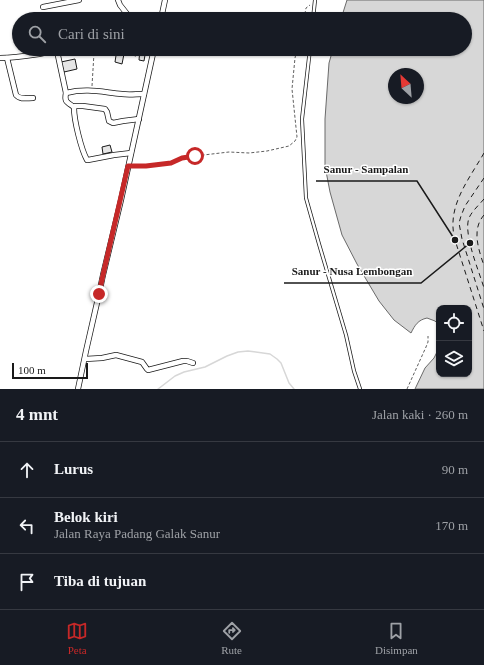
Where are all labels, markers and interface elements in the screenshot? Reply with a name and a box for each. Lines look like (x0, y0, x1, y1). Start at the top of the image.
search box (12, 12, 472, 56)
icon: search (26, 23, 48, 45)
text: Cari di sini (58, 26, 125, 42)
north arrow (388, 68, 424, 104)
route start (186, 147, 204, 165)
callout: Sanur - Sampalan (316, 158, 417, 181)
text: Sanur - Sampalan (324, 163, 408, 175)
callout: Sanur - Nusa Lembongan (284, 260, 421, 283)
text: Sanur - Nusa Lembongan (292, 265, 412, 277)
route end (90, 285, 108, 303)
map controls (436, 305, 472, 377)
button: locate (436, 305, 472, 341)
button: layers (436, 341, 472, 377)
scale bar (12, 361, 88, 380)
text: 100 m (18, 364, 46, 376)
text: 4 mnt (16, 405, 58, 424)
text: Jalan kaki · 260 m (372, 407, 468, 422)
icon: ahead (16, 459, 38, 481)
text: Lurus (54, 461, 93, 477)
text: 90 m (442, 462, 468, 477)
text: Belok kiri (54, 509, 118, 525)
icon: left (16, 515, 38, 537)
text: 170 m (435, 518, 468, 533)
text: Jalan Raya Padang Galak Sanur (54, 526, 220, 541)
icon: arrive (16, 571, 38, 593)
text: Tiba di tujuan (54, 573, 146, 589)
tab: Peta (66, 620, 88, 656)
tab: Rute (221, 620, 243, 656)
tab: Disimpan (375, 620, 418, 656)

